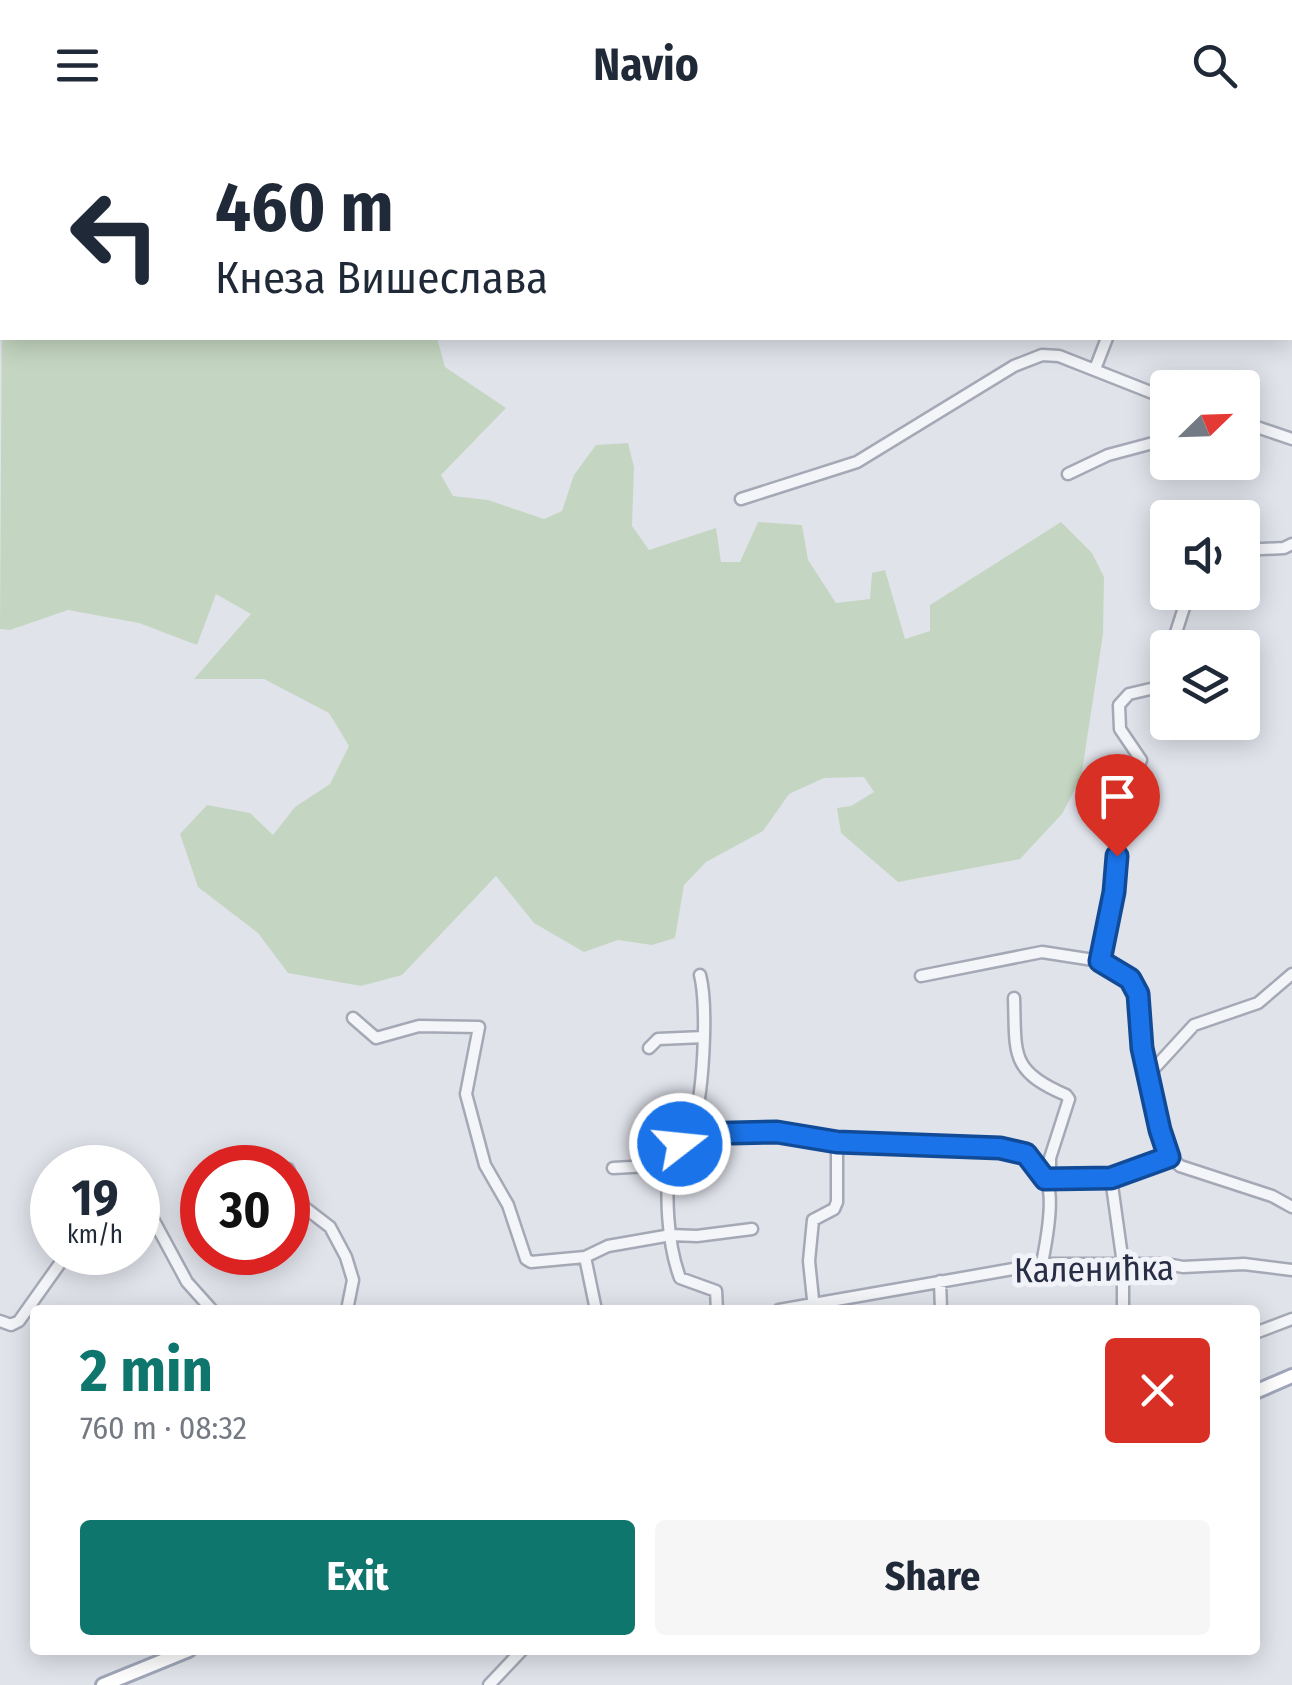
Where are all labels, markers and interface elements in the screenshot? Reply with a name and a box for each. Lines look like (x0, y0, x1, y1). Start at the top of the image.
icon: menu (50, 38, 105, 93)
text: Navio (593, 38, 699, 92)
icon: search (1187, 38, 1242, 93)
text: 460 m (215, 166, 394, 250)
icon: left (50, 170, 180, 300)
text: Кнеза Вишеслава (215, 251, 548, 305)
north arrow (1150, 370, 1260, 480)
map controls (1150, 370, 1260, 740)
button: sound (1150, 500, 1260, 610)
button: layers (1150, 630, 1260, 740)
pin (1075, 754, 1160, 857)
icon: arrive (1090, 769, 1145, 824)
position arrow (628, 1092, 732, 1196)
speed limit sign: 30 (180, 1145, 310, 1275)
text: 19 (71, 1168, 118, 1228)
text: km/h (67, 1220, 123, 1250)
street label: Каленићка (1014, 1247, 1174, 1291)
text: 2 min (80, 1335, 213, 1407)
button: close (1105, 1338, 1210, 1443)
text: 760 m · 08:32 (80, 1409, 247, 1447)
button: Exit (80, 1520, 635, 1635)
button: Share (655, 1520, 1210, 1635)

